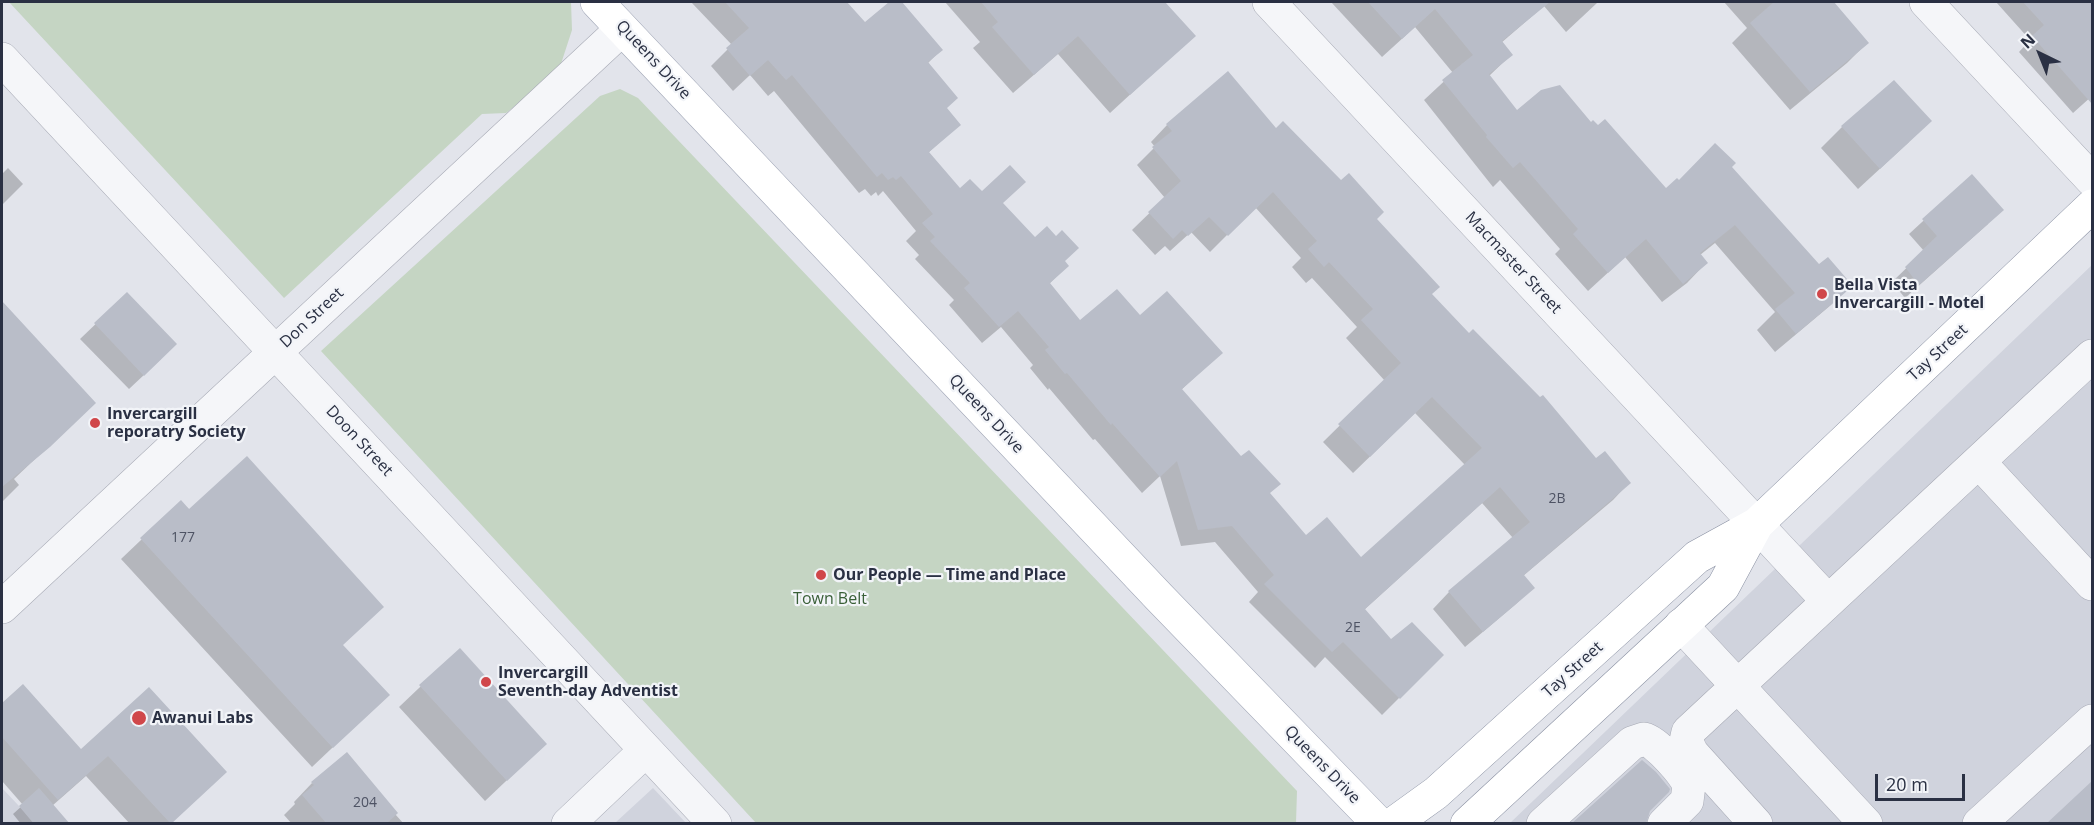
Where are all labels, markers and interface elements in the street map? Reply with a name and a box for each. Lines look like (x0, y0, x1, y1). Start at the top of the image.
street label: Queens Drive (612, 17, 694, 103)
north arrow (2010, 24, 2070, 84)
text: N (2015, 28, 2040, 53)
street label: Macmaster Street (1461, 208, 1565, 318)
place label: Bella Vista Invercargill - Motel (1834, 275, 1984, 313)
street label: Don Street (276, 284, 348, 352)
marker: Bella Vista Invercargill - Motel (1815, 287, 1829, 301)
street label: Tay Street (1904, 321, 1972, 385)
street label: Queens Drive (945, 371, 1027, 457)
street label: Doon Street (321, 402, 397, 480)
place label: Invercargill reporatry Society (107, 404, 245, 442)
marker: Invercargill reporatry Society (88, 416, 102, 430)
house number: 2B (1548, 491, 1566, 507)
house number: 177 (171, 530, 195, 546)
place label: Our People — Time and Place (833, 565, 1066, 585)
marker: Our People — Time and Place (814, 568, 828, 582)
park label: Town Belt (793, 589, 867, 609)
house number: 2E (1345, 620, 1361, 636)
street label: Tay Street (1539, 638, 1607, 702)
place label: Invercargill Seventh-day Adventist (498, 663, 678, 701)
marker: Invercargill Seventh-day Adventist (479, 675, 493, 689)
place label: Awanui Labs (152, 708, 253, 728)
marker: Awanui Labs (130, 709, 148, 727)
street label: Queens Drive (1280, 722, 1364, 808)
scale bar (1878, 762, 1968, 800)
text: 20 m (1886, 772, 1928, 796)
house number: 204 (353, 795, 377, 811)

